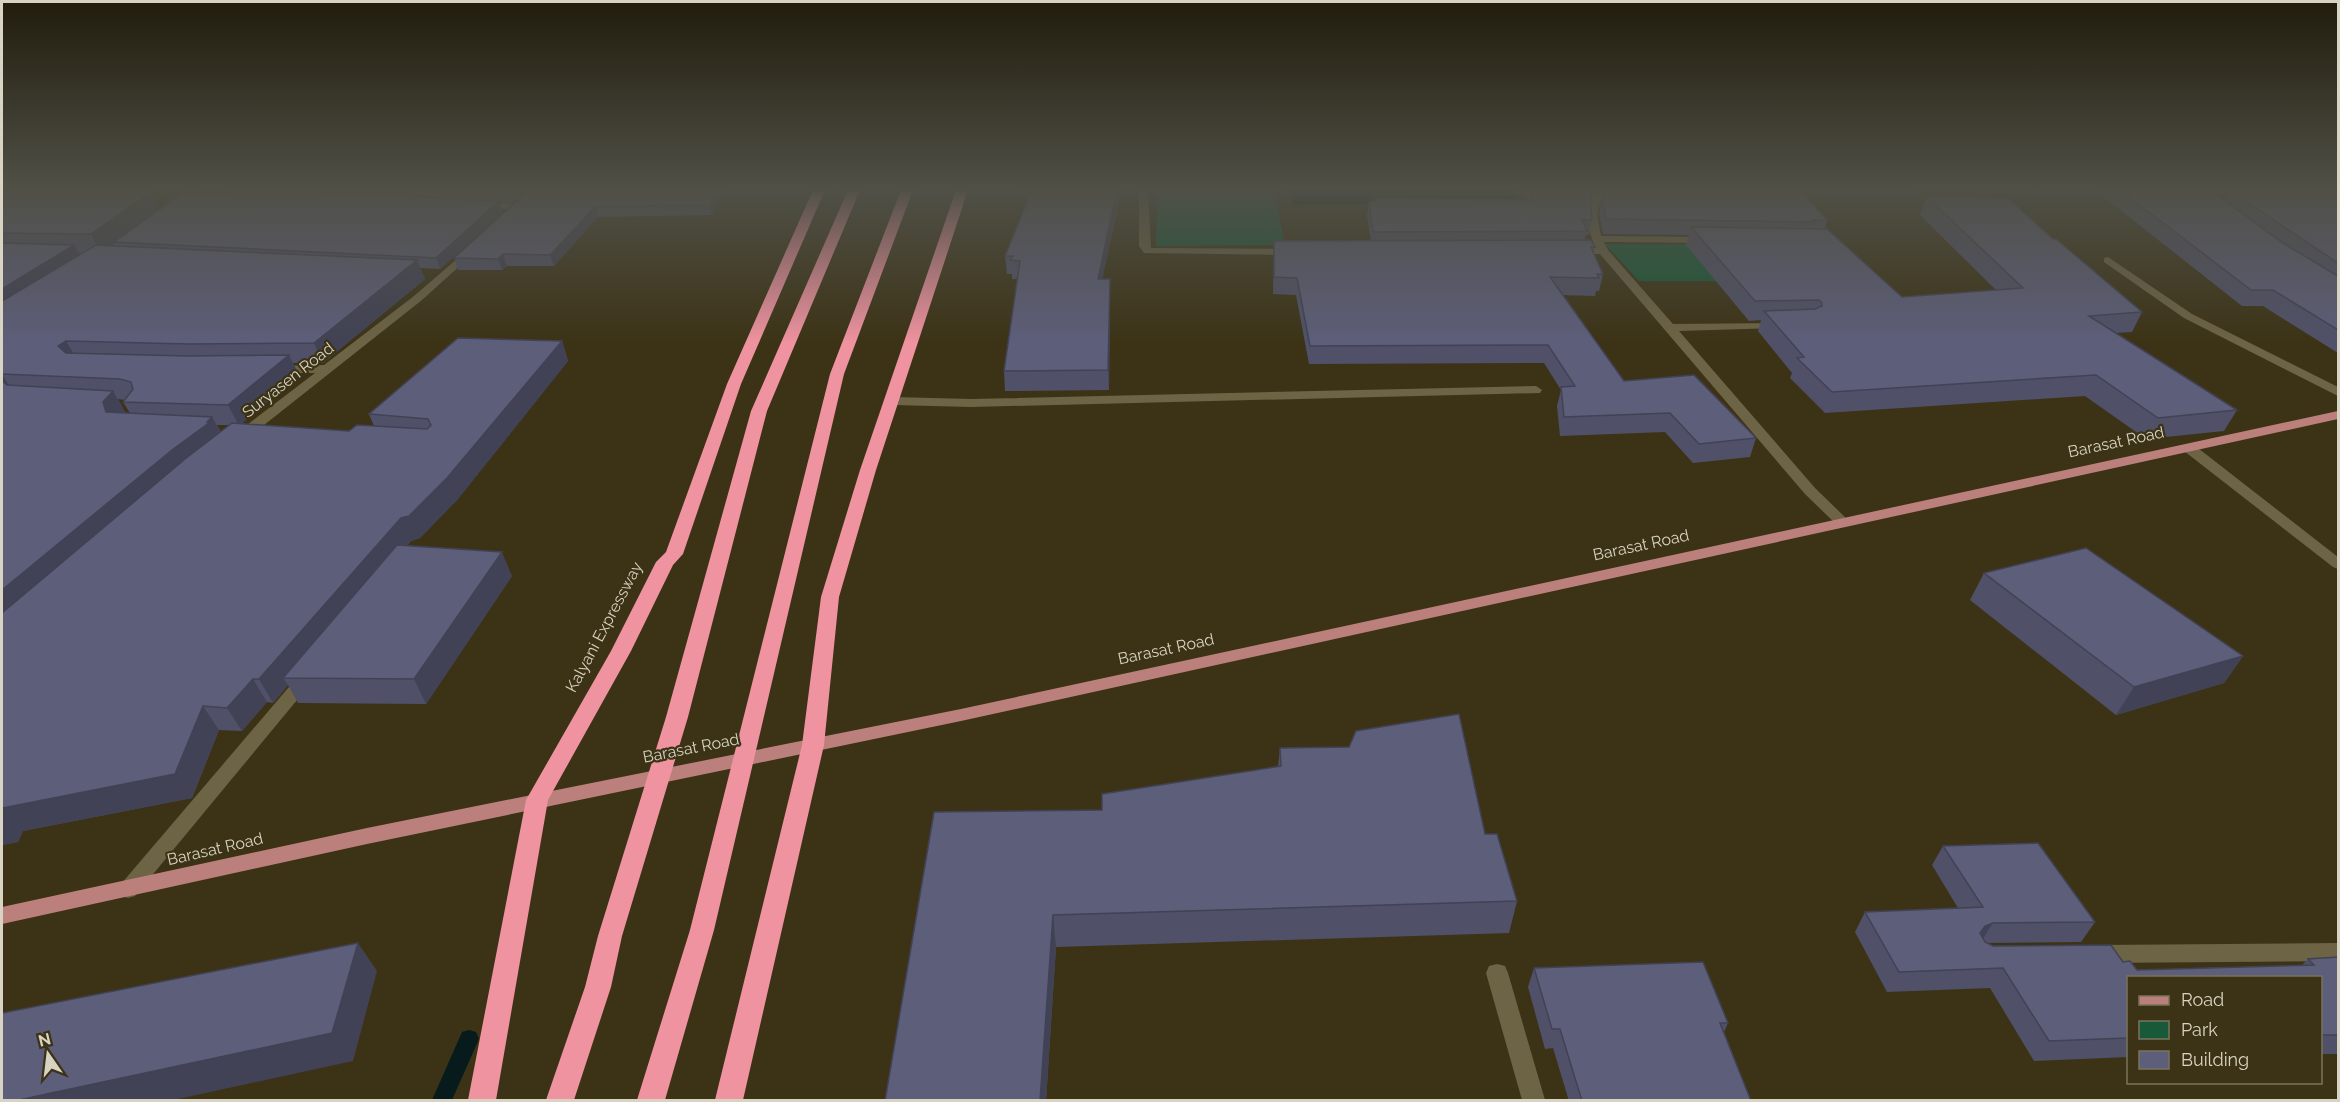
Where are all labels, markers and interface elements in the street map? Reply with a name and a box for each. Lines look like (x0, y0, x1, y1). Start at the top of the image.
street label: Suryasen Road (238, 338, 338, 422)
street label: Barasat Road (2066, 423, 2166, 461)
street label: Barasat Road (1591, 526, 1691, 564)
street label: Kalyani Expressway (562, 558, 647, 695)
street label: Barasat Road (1116, 630, 1216, 668)
street label: Barasat Road (641, 729, 741, 767)
street label: Barasat Road (165, 829, 265, 869)
legend (2127, 976, 2322, 1084)
text: Road (2181, 989, 2224, 1010)
text: Park (2181, 1019, 2218, 1040)
north arrow (18, 1024, 78, 1084)
text: N (36, 1029, 53, 1051)
text: Building (2181, 1049, 2249, 1070)

